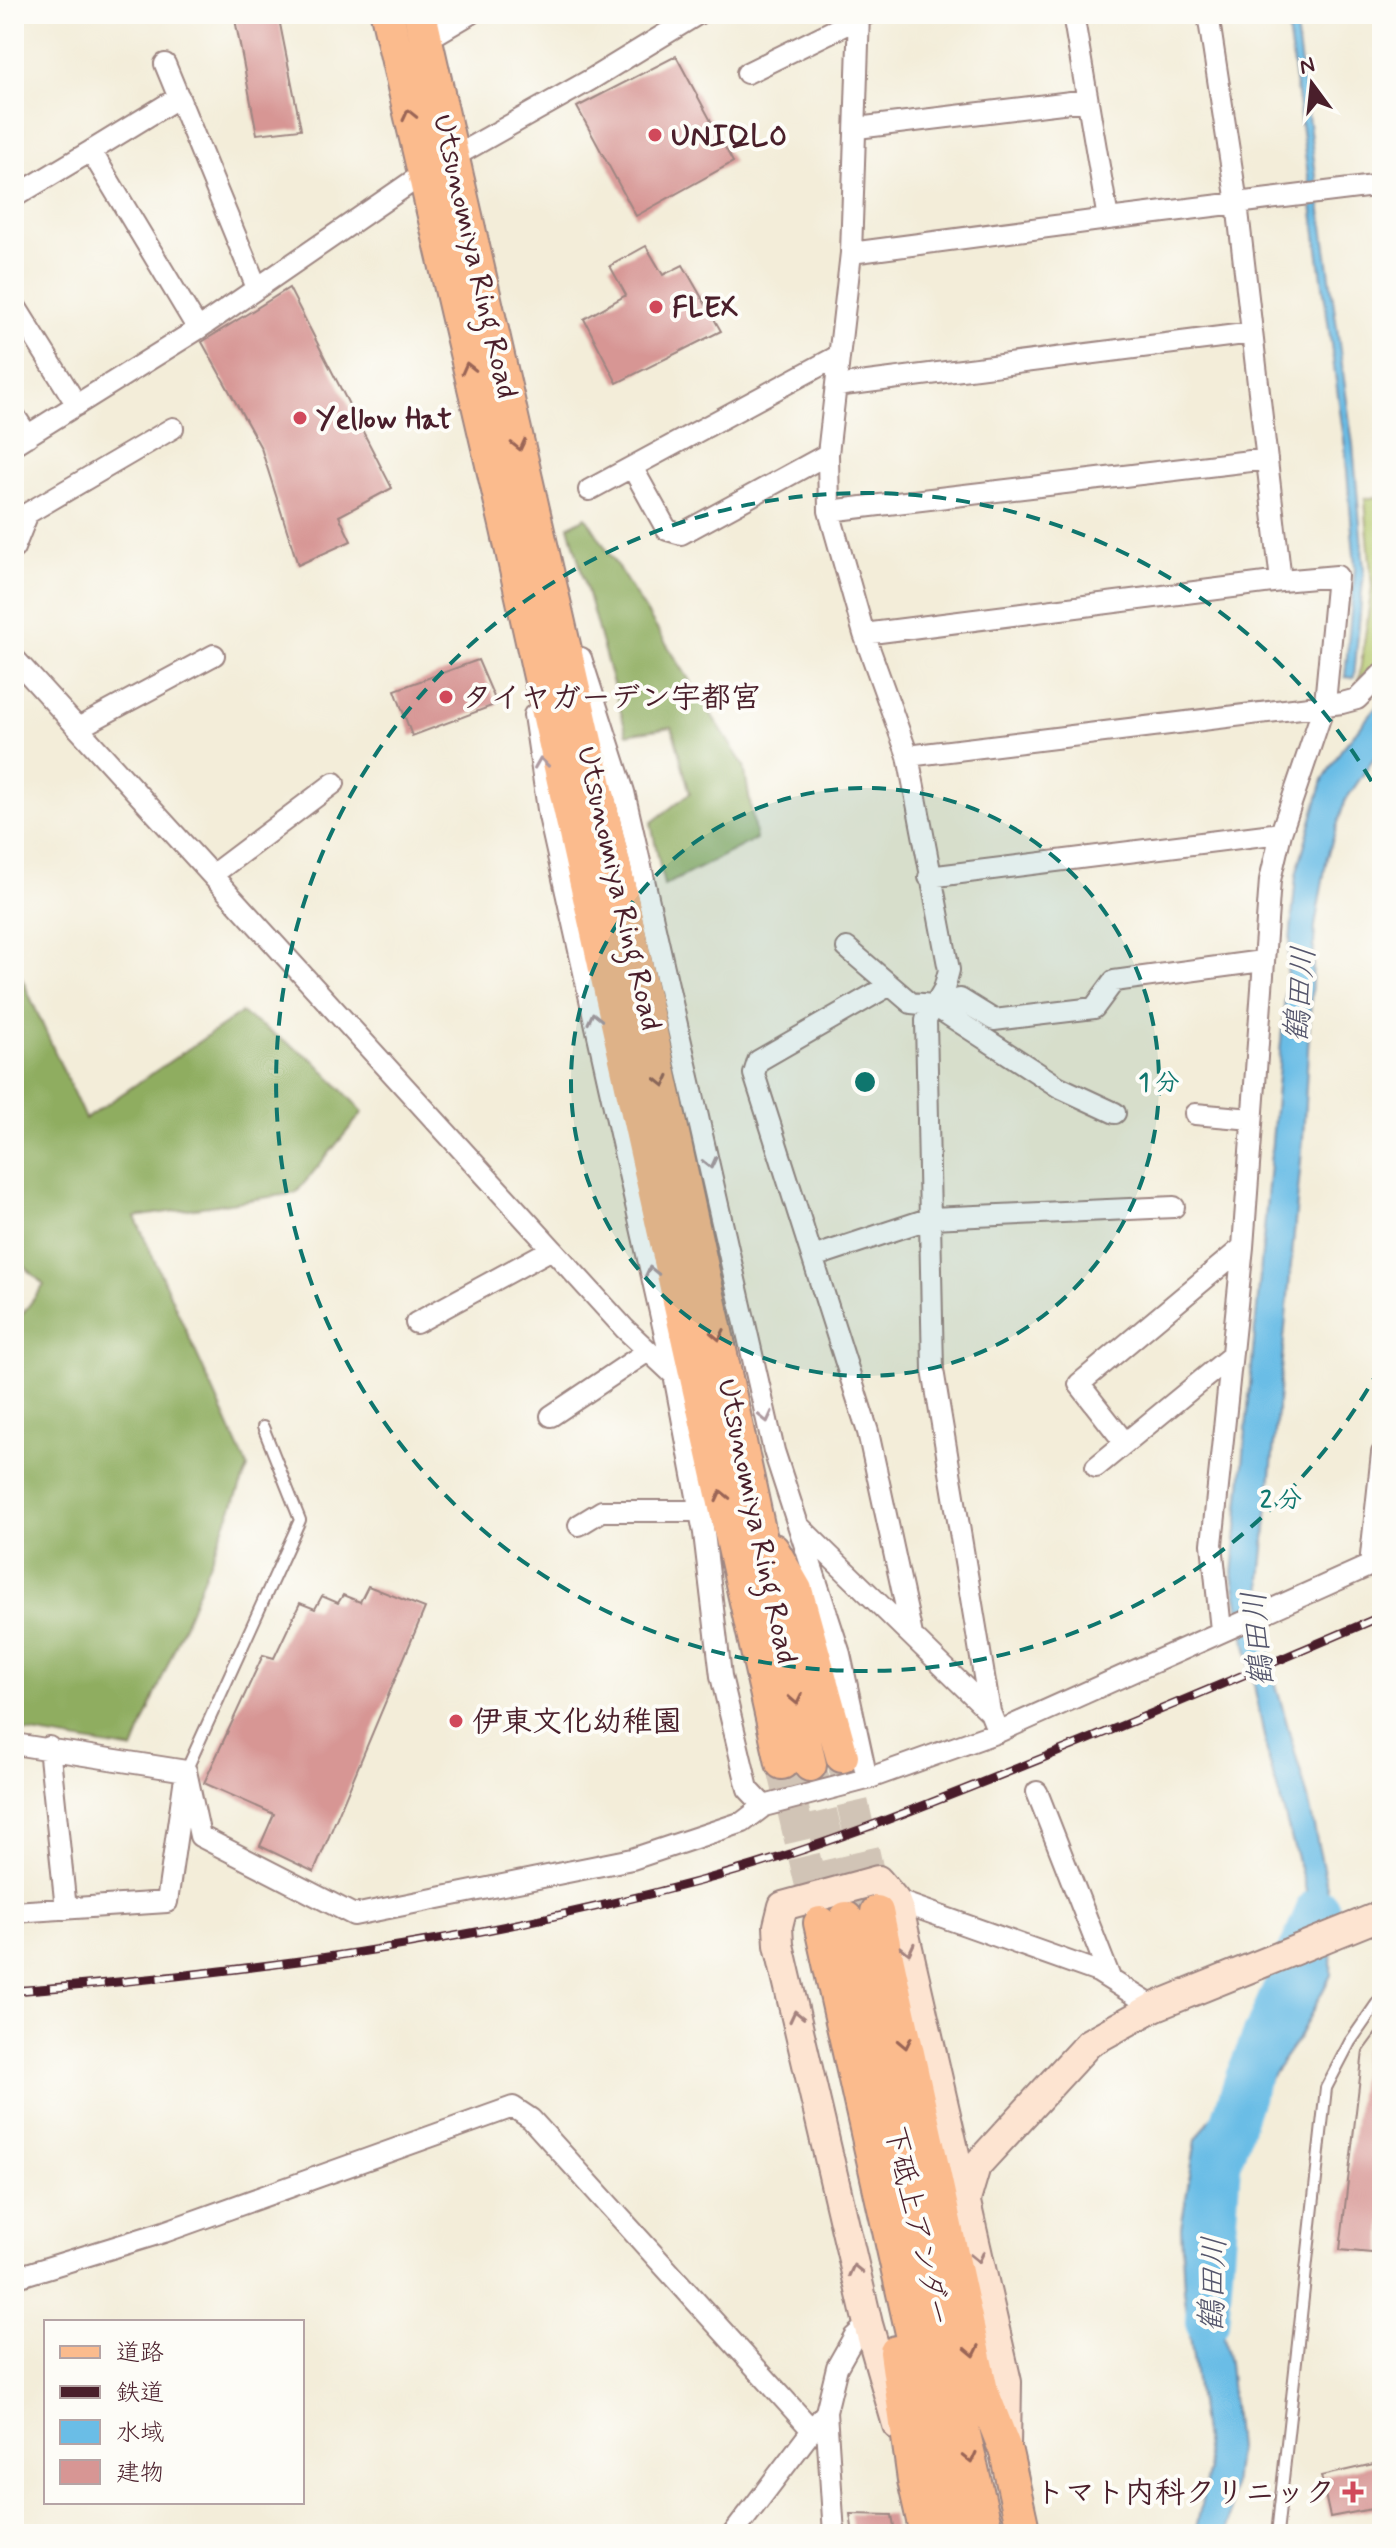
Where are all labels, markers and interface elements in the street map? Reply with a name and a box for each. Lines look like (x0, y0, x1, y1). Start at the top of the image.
north arrow (1272, 44, 1352, 124)
text: N (1297, 51, 1318, 82)
one-way arrow (401, 108, 418, 122)
street label: Utsunomiya Ring Road (420, 110, 526, 403)
place label: UNIQLO (671, 117, 787, 156)
marker: UNIQLO (646, 126, 664, 144)
place label: FLEX (672, 289, 739, 328)
marker: FLEX (647, 298, 665, 316)
one-way arrow (460, 362, 477, 375)
place label: Yellow Hat (316, 400, 452, 439)
marker: Yellow Hat (291, 409, 309, 427)
one-way arrow (510, 437, 527, 451)
place label: タイヤガーデン宇都宮 (462, 679, 761, 718)
marker: タイヤガーデン宇都宮 (437, 688, 455, 706)
street label: Utsunomiya Ring Road (564, 742, 670, 1035)
one-way arrow (533, 757, 550, 770)
water label: 鶴田川 (1276, 945, 1326, 1044)
one-way arrow (586, 1012, 603, 1025)
centre of rings (851, 1068, 879, 1096)
text: 1 分 (1138, 1068, 1180, 1099)
one-way arrow (654, 1073, 671, 1087)
one-way arrow (701, 1156, 718, 1170)
one-way arrow (643, 1265, 660, 1279)
one-way arrow (709, 1328, 726, 1341)
street label: Utsunomiya Ring Road (704, 1375, 806, 1668)
one-way arrow (757, 1410, 774, 1423)
text: 2 分 (1260, 1485, 1302, 1516)
one-way arrow (714, 1489, 731, 1503)
water label: 鶴田川 (1234, 1589, 1284, 1688)
one-way arrow (787, 1691, 804, 1705)
place label: 伊東文化幼稚園 (472, 1703, 682, 1742)
marker: 伊東文化幼稚園 (447, 1712, 465, 1730)
one-way arrow (899, 1942, 916, 1956)
one-way arrow (788, 2010, 805, 2024)
one-way arrow (896, 2035, 913, 2049)
street label: 下砥上アンダー (874, 2122, 959, 2331)
water label: 鶴田川 (1191, 2235, 1237, 2333)
one-way arrow (969, 2250, 986, 2264)
one-way arrow (847, 2263, 864, 2277)
legend (44, 2320, 304, 2504)
text: 道路 (116, 2338, 164, 2369)
one-way arrow (964, 2344, 981, 2358)
text: 鉄道 (116, 2378, 164, 2409)
text: 水域 (116, 2418, 164, 2449)
one-way arrow (961, 2451, 978, 2465)
text: 建物 (116, 2458, 164, 2489)
place label: トマト内科クリニック (1035, 2474, 1335, 2513)
marker: トマト内科クリニック (1342, 2481, 1364, 2503)

